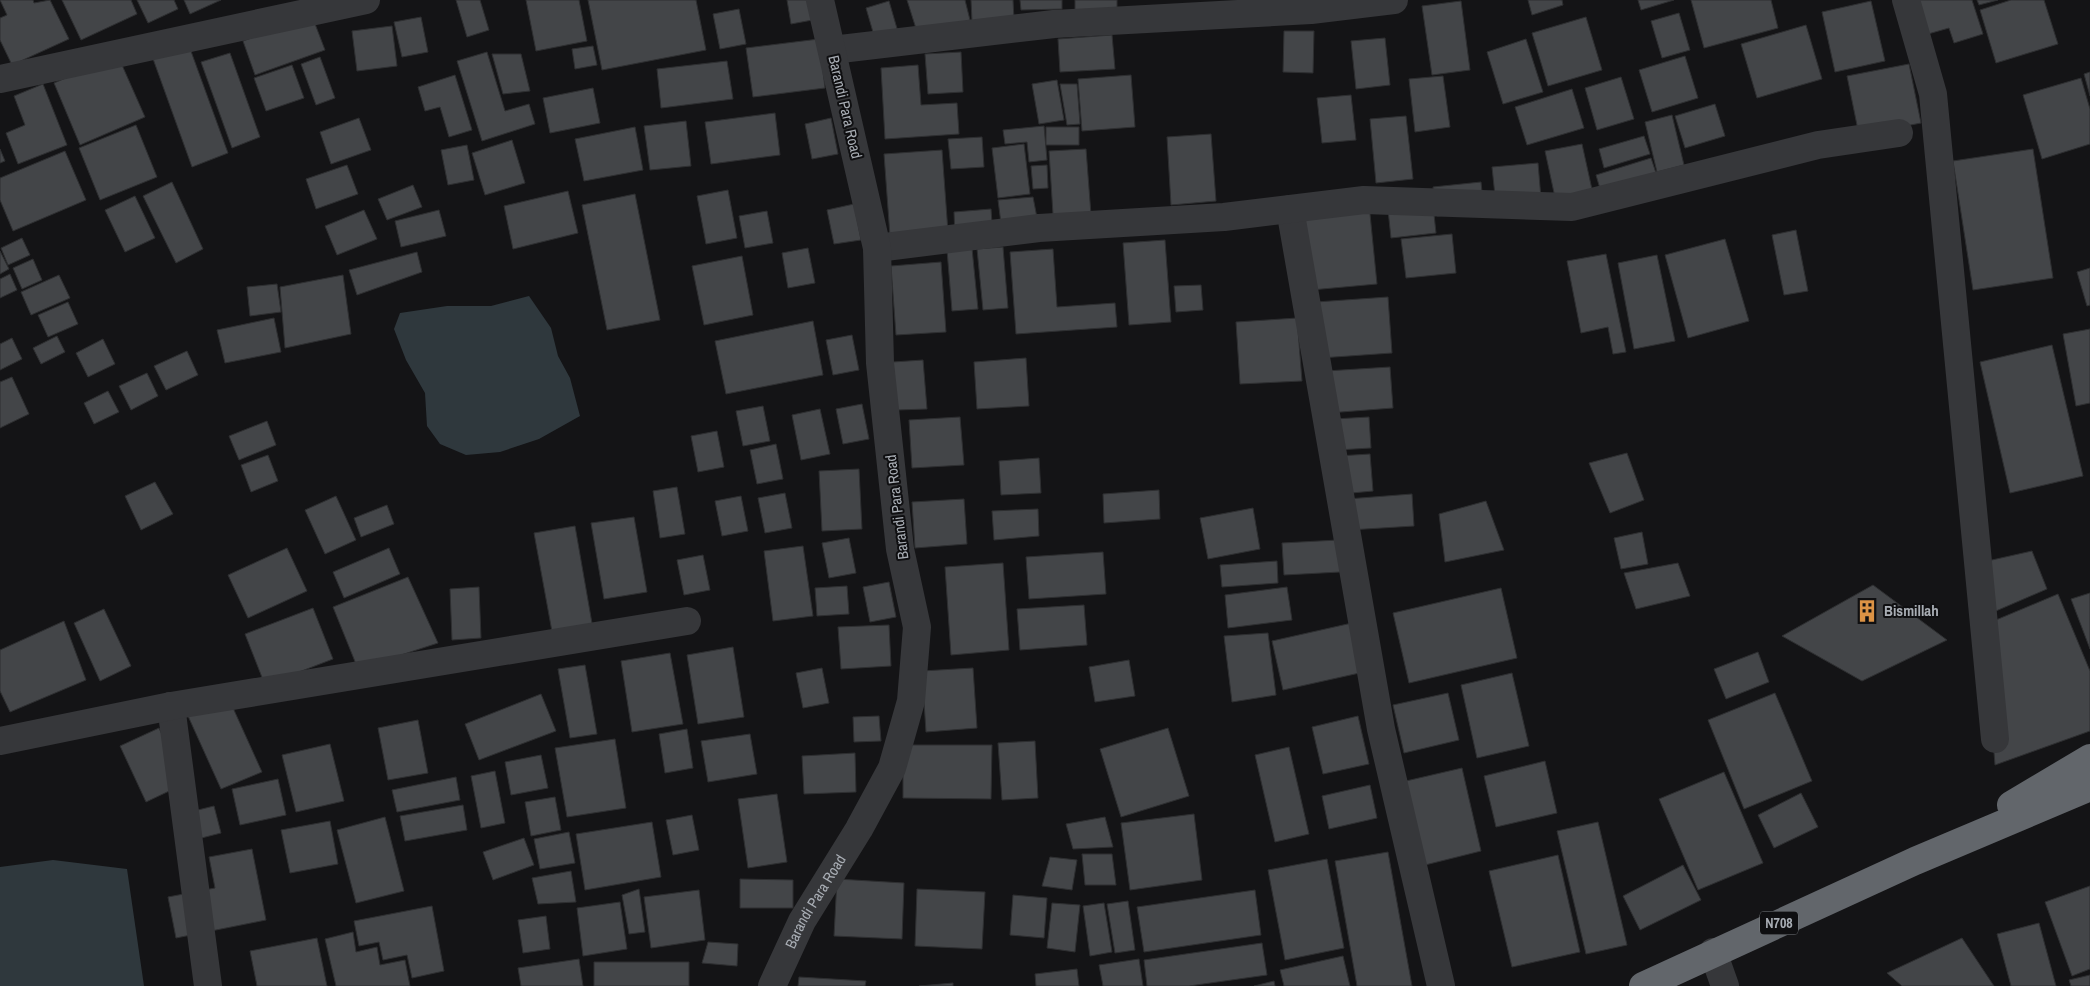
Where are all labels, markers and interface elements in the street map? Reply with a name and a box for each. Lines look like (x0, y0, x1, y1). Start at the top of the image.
street label: Barandi Para Road (823, 53, 868, 161)
street label: Barandi Para Road (880, 454, 913, 561)
building icon: Bismillah (1854, 598, 1880, 624)
place label: Bismillah (1884, 600, 1939, 621)
street label: Barandi Para Road (780, 851, 851, 952)
road number: N708 (1760, 911, 1798, 934)

